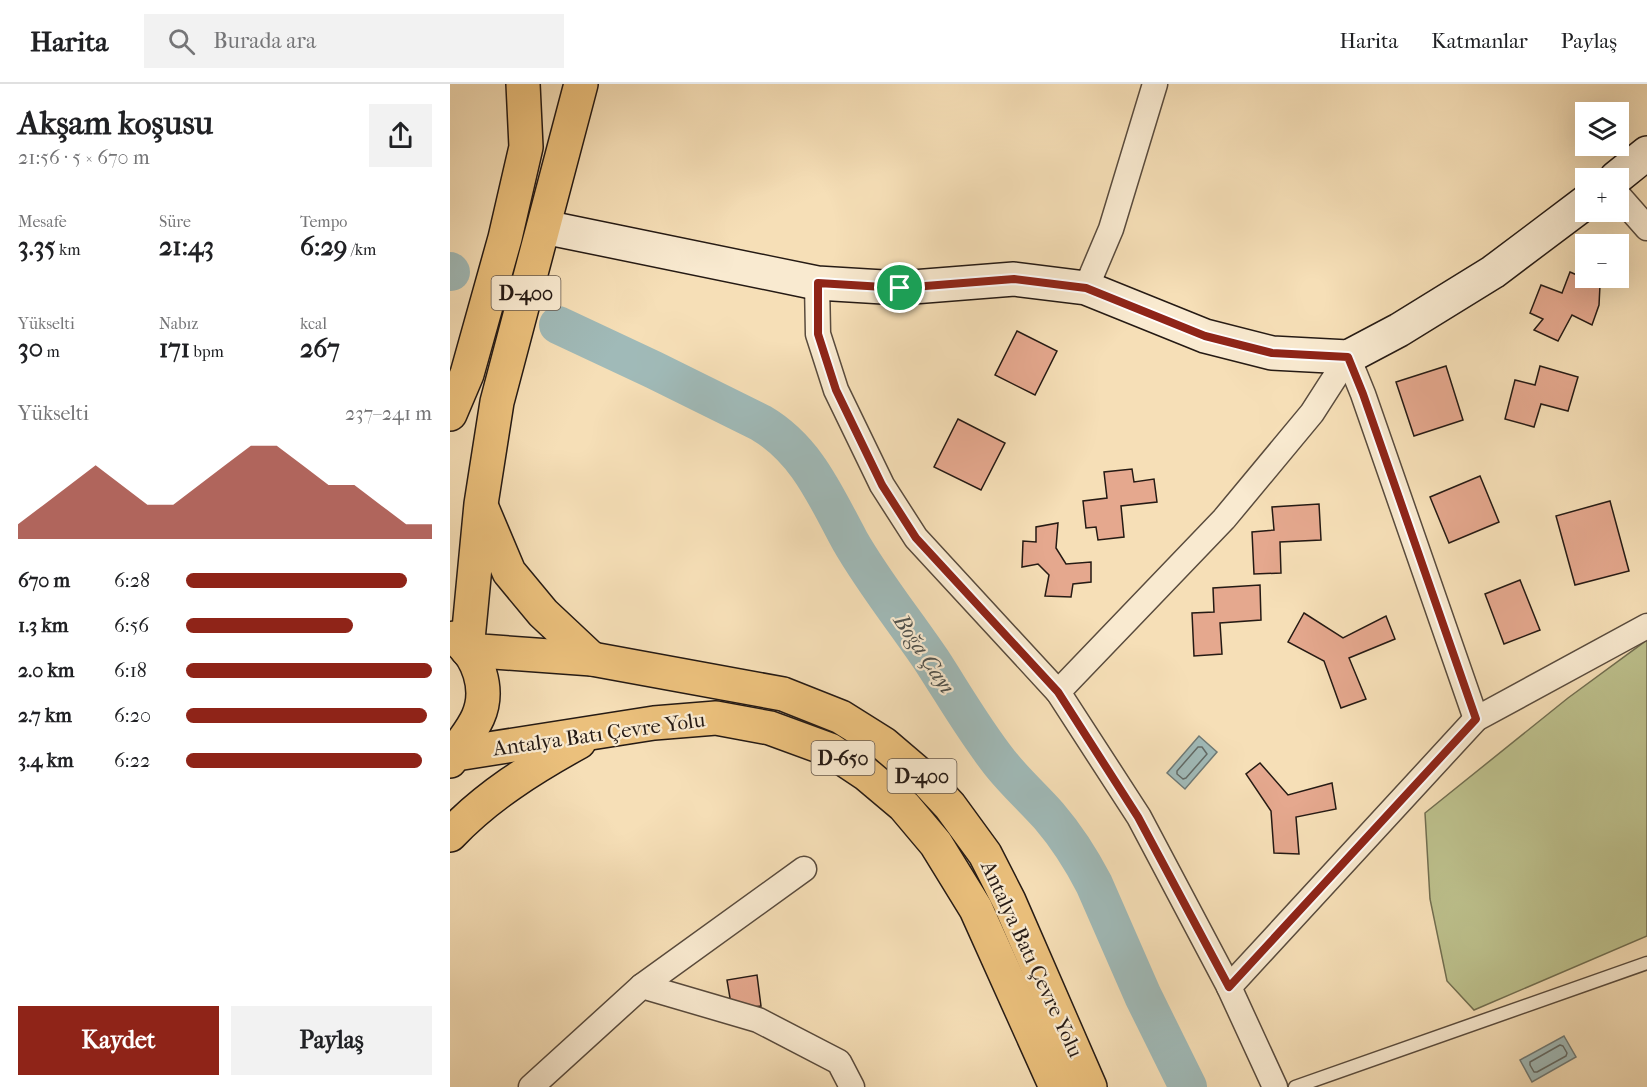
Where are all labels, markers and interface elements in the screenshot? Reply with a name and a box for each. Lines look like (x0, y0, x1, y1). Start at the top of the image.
search box (144, 14, 564, 68)
text: Harita (30, 25, 108, 58)
icon: search (165, 25, 198, 58)
text: Burada ara (213, 28, 316, 54)
text: Harita (1340, 29, 1398, 53)
text: Katmanlar (1431, 29, 1528, 53)
text: Paylaş (1561, 29, 1617, 53)
map controls (1575, 102, 1629, 288)
button: layers (1575, 102, 1629, 156)
text: Akşam koşusu (18, 104, 213, 143)
button: share (369, 104, 432, 167)
text: 21:56 · 5 × 670 m (18, 146, 150, 169)
button: + (1575, 168, 1629, 222)
text: Mesafe (18, 212, 67, 231)
text: Süre (159, 212, 191, 231)
text: Tempo (300, 212, 347, 231)
text: 3.35 (18, 231, 56, 262)
text: 21:43 (159, 231, 214, 262)
text: 6:29 (300, 231, 347, 262)
button: − (1575, 234, 1629, 288)
text: km (56, 240, 81, 259)
text: /km (347, 240, 376, 259)
pin (874, 262, 925, 313)
icon: arrive (883, 271, 916, 304)
road number: D-400 (492, 276, 560, 310)
text: Yükselti (18, 314, 75, 333)
text: Nabız (159, 314, 198, 333)
text: kcal (300, 314, 327, 333)
text: 30 (18, 333, 43, 364)
text: 171 (159, 333, 190, 364)
text: 267 (300, 333, 340, 364)
text: m (43, 342, 60, 361)
text: bpm (190, 342, 224, 361)
text: Yükselti (18, 402, 89, 425)
text: 237–241 m (345, 402, 432, 425)
text: 670 m (18, 569, 70, 592)
text: 6:28 (114, 569, 150, 592)
water label: Boğa Çayı (887, 608, 960, 699)
text: 1.3 km (18, 614, 68, 637)
text: 6:56 (114, 614, 149, 637)
text: 2.0 km (18, 659, 74, 682)
text: 6:18 (114, 659, 147, 682)
text: 2.7 km (18, 704, 72, 727)
text: 6:20 (114, 704, 151, 727)
street label: Antalya Batı Çevre Yolu (490, 707, 707, 762)
road number: D-650 (812, 741, 874, 775)
text: 3.4 km (18, 749, 74, 772)
text: 6:22 (114, 749, 150, 772)
road number: D-400 (888, 759, 956, 793)
street label: Antalya Batı Çevre Yolu (975, 856, 1088, 1062)
button: Kaydet (18, 1006, 219, 1075)
button: Paylaş (231, 1006, 432, 1075)

